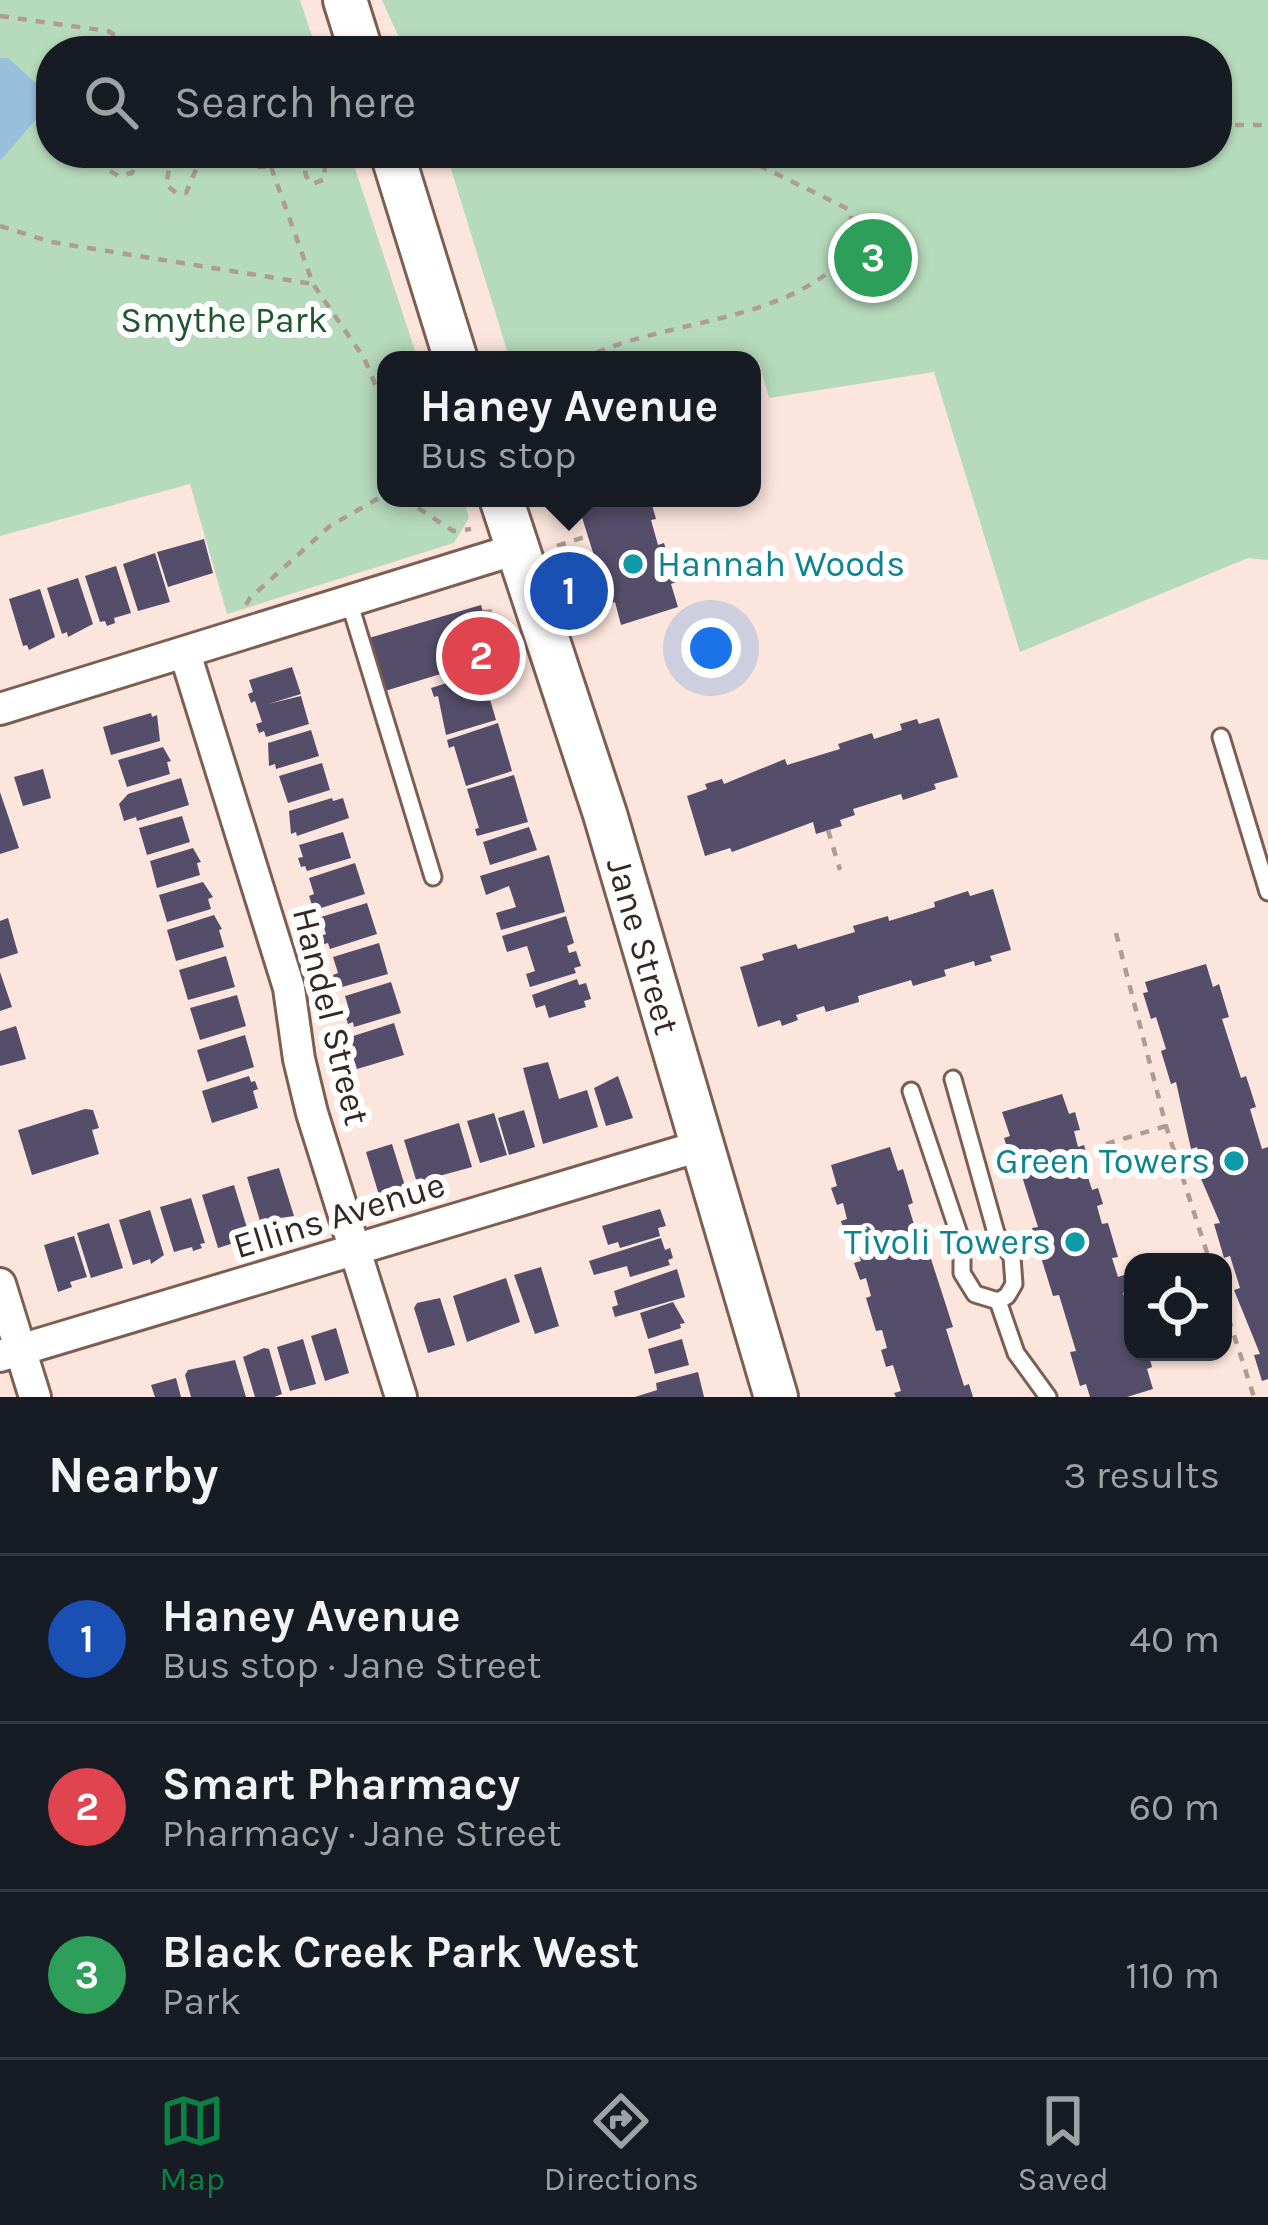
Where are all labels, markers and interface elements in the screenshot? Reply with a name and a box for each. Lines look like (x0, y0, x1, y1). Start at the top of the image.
search box (36, 36, 1232, 168)
icon: search (78, 69, 144, 135)
text: Search here (174, 76, 416, 128)
pin: 3 (834, 213, 912, 303)
park label: Smythe Park (120, 299, 328, 341)
popup (377, 351, 761, 507)
text: Haney Avenue (420, 380, 718, 432)
text: Bus stop (420, 432, 577, 478)
place label: Hannah Woods (657, 543, 905, 585)
pin: 1 (530, 546, 608, 636)
marker: Hannah Woods (620, 551, 646, 577)
pin: 2 (442, 611, 520, 701)
your location (681, 618, 741, 678)
street label: Jane Street (598, 853, 688, 1039)
street label: Handel Street (284, 903, 378, 1129)
place label: Green Towers (995, 1140, 1210, 1182)
marker: Green Towers (1221, 1148, 1247, 1174)
street label: Ellins Avenue (228, 1163, 450, 1267)
place label: Tivoli Towers (844, 1221, 1051, 1263)
marker: Tivoli Towers (1062, 1229, 1088, 1255)
map controls (1124, 1253, 1232, 1361)
button: locate (1124, 1253, 1232, 1361)
text: Nearby (48, 1445, 218, 1505)
text: 3 results (1063, 1452, 1220, 1498)
text: Haney Avenue (162, 1590, 461, 1642)
text: 1 (80, 1616, 94, 1662)
text: 40 m (1129, 1616, 1220, 1662)
text: Bus stop · Jane Street (162, 1642, 541, 1688)
text: Smart Pharmacy (162, 1758, 520, 1810)
text: 2 (75, 1784, 99, 1830)
text: 60 m (1129, 1784, 1220, 1830)
text: Pharmacy · Jane Street (162, 1810, 562, 1856)
text: Black Creek Park West (162, 1926, 639, 1978)
text: 3 (75, 1952, 99, 1998)
text: 110 m (1125, 1952, 1220, 1998)
text: Park (162, 1978, 241, 2024)
tab: Map (159, 2088, 225, 2198)
tab: Directions (544, 2088, 699, 2198)
tab: Saved (1018, 2088, 1109, 2198)

